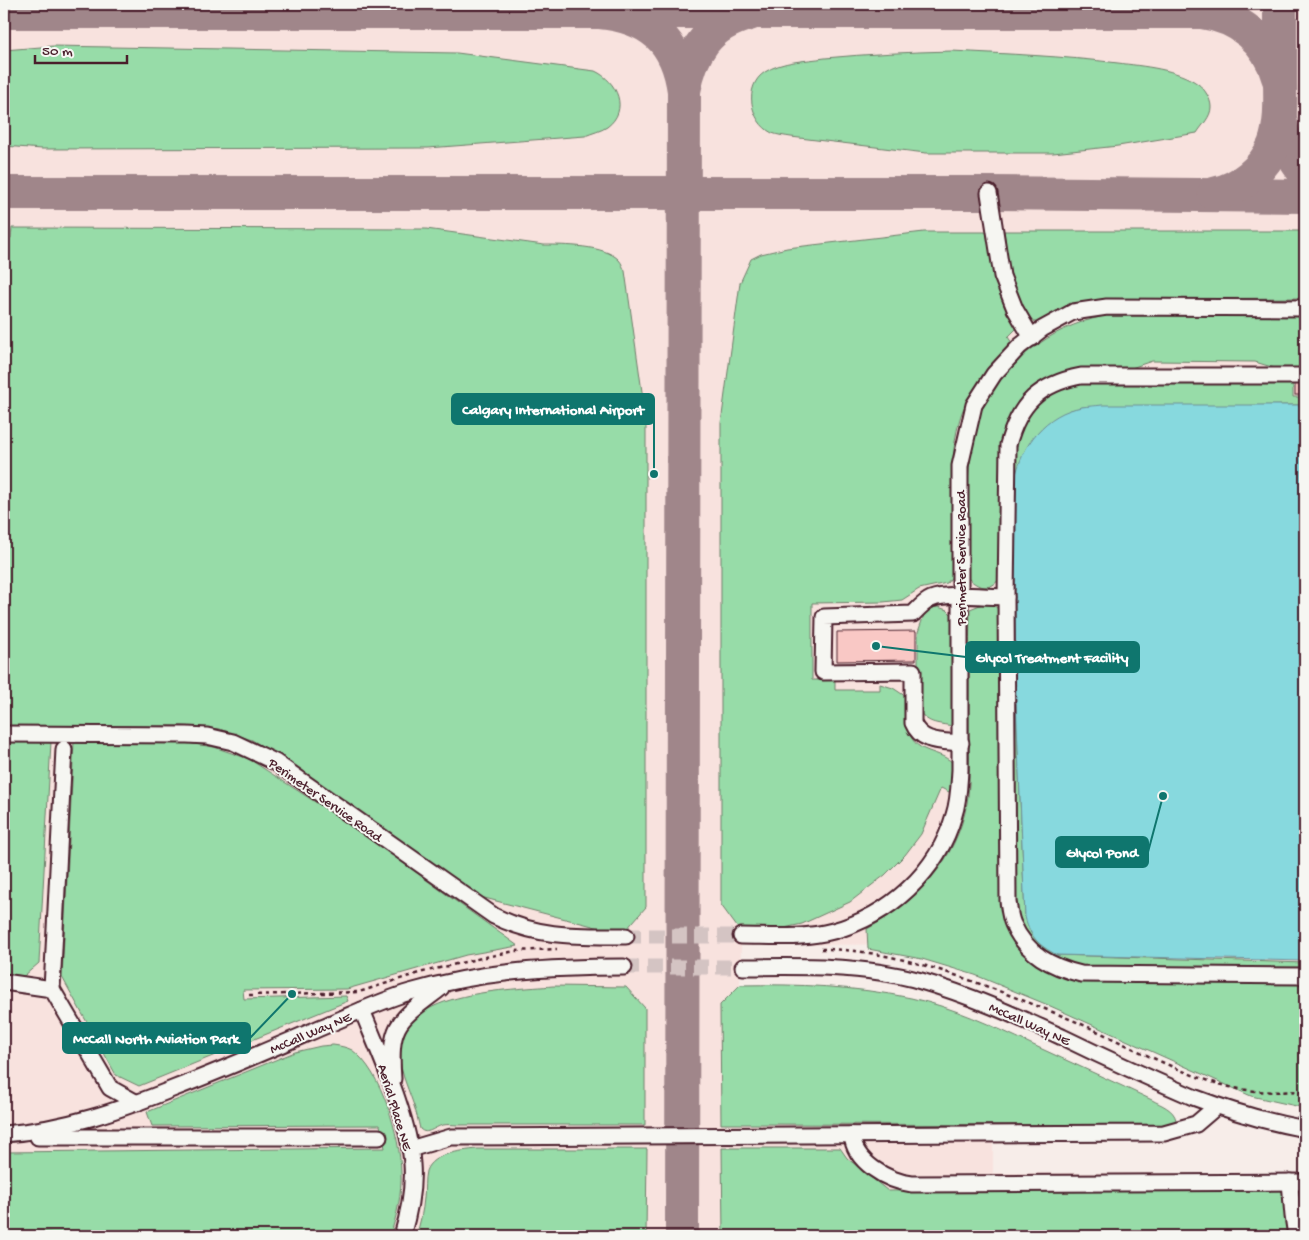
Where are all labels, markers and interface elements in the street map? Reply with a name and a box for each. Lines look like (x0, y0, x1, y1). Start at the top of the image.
scale bar (35, 32, 128, 64)
text: 50 m (42, 43, 73, 61)
callout: Calgary International Airport (452, 394, 654, 424)
text: Calgary International Airport (461, 402, 646, 420)
street label: Perimeter Service Road (954, 489, 971, 627)
callout: Glycol Treatment Facility (966, 642, 1139, 672)
text: Glycol Treatment Facility (976, 650, 1129, 668)
street label: Perimeter Service Road (264, 755, 386, 848)
callout: Glycol Pond (1056, 837, 1148, 867)
text: Glycol Pond (1066, 845, 1140, 863)
street label: McCall Way NE (986, 1000, 1073, 1051)
street label: McCall Way NE (268, 1009, 356, 1059)
callout: McCall North Aviation Park (63, 1023, 250, 1053)
text: McCall North Aviation Park (73, 1031, 241, 1049)
street label: Aerial Place NE (372, 1063, 415, 1154)

